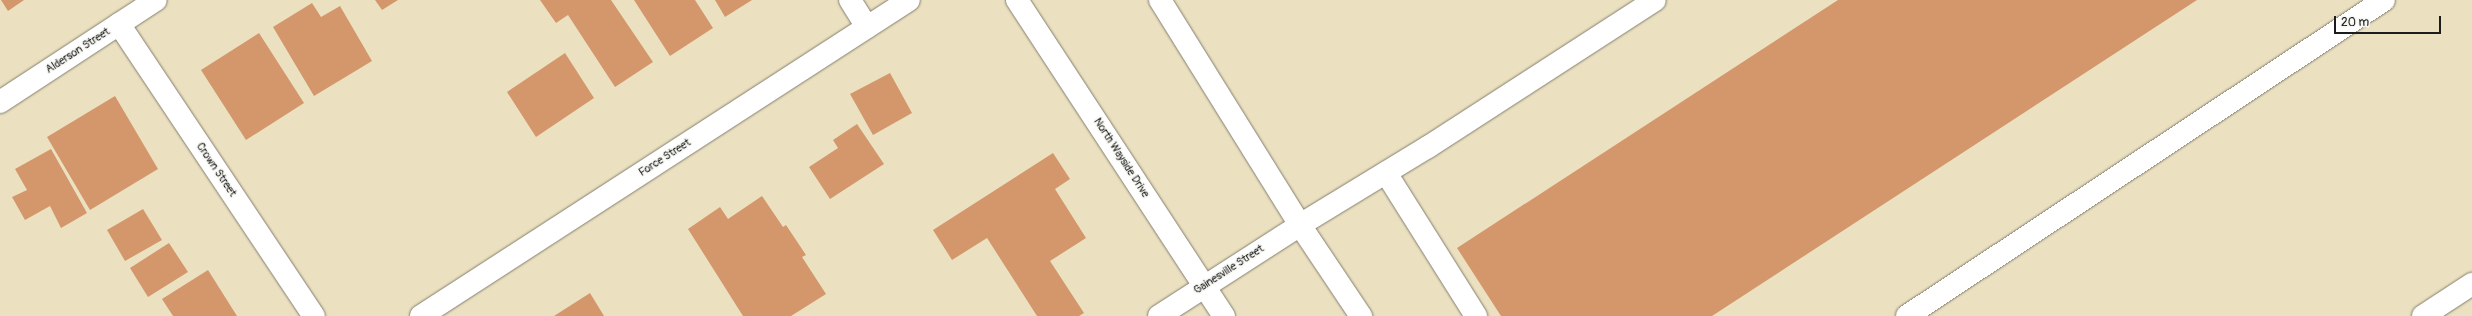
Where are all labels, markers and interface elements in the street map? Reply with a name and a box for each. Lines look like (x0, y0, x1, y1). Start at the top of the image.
scale bar (2336, 8, 2443, 34)
text: 20 m (2341, 15, 2369, 30)
street label: Alderson Street (43, 25, 113, 77)
street label: North Wayside Drive (1090, 116, 1152, 200)
street label: Force Street (637, 136, 693, 180)
street label: Crown Street (193, 141, 239, 199)
street label: Gainesville Street (1192, 243, 1266, 297)

